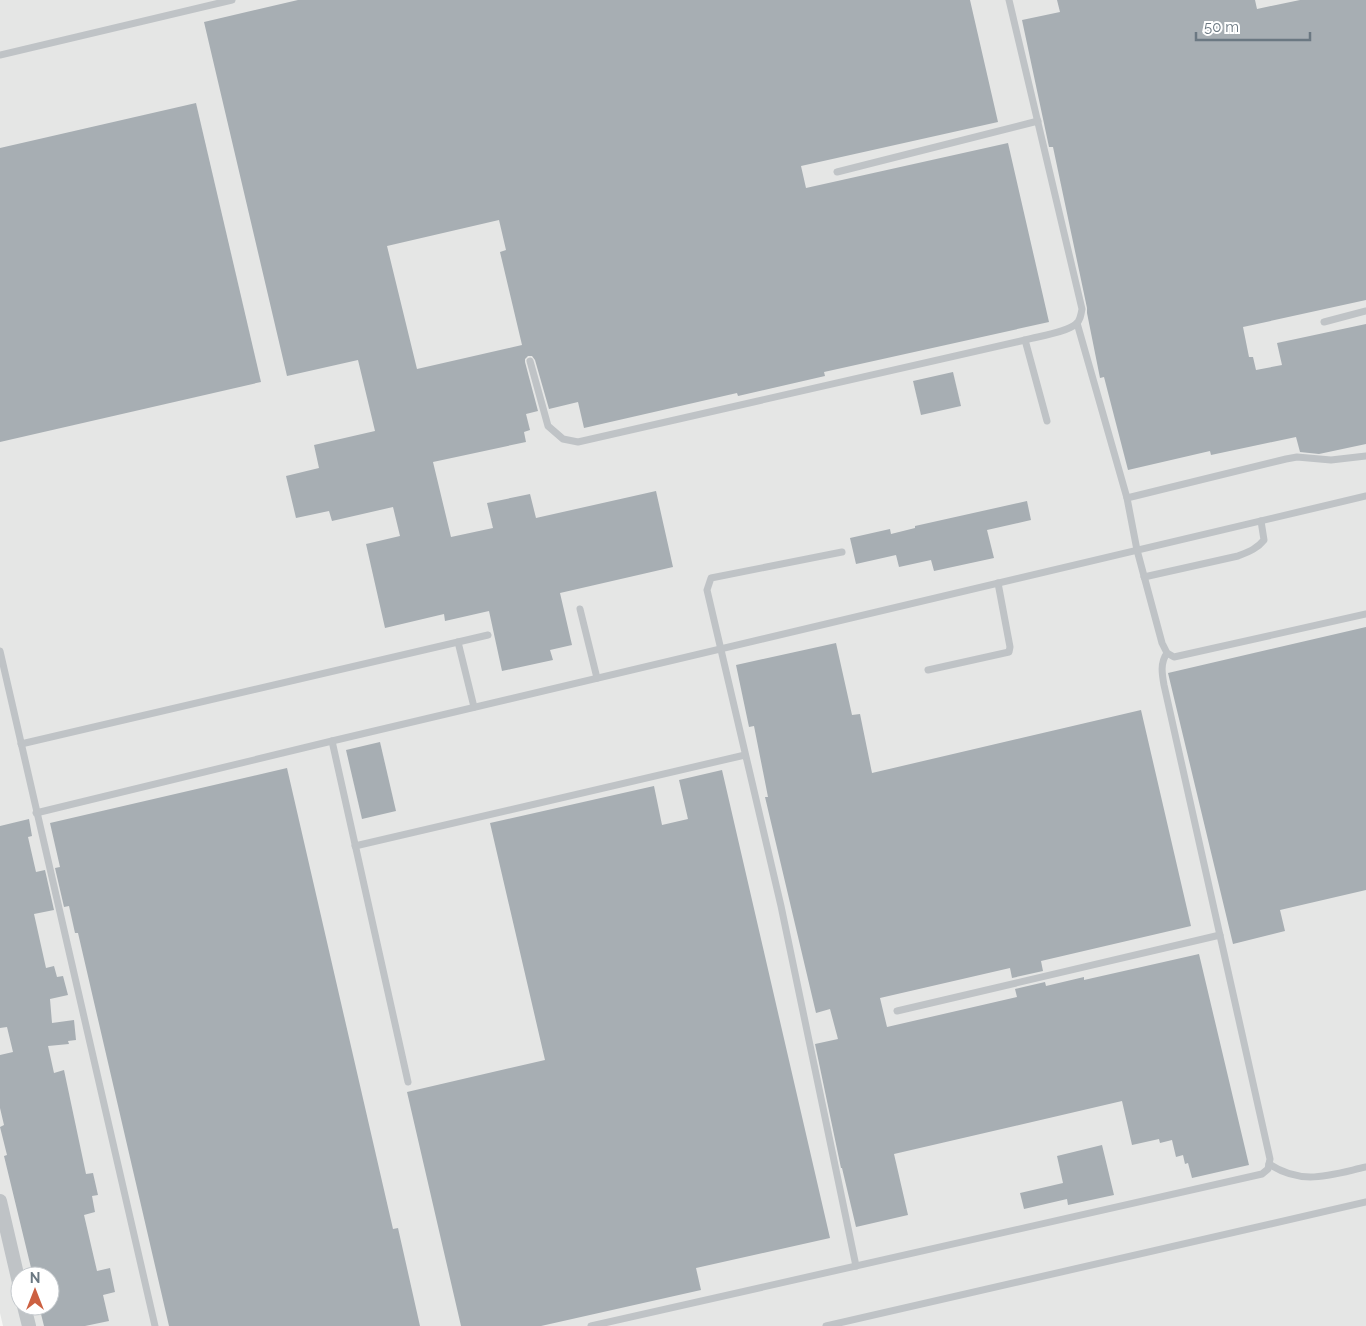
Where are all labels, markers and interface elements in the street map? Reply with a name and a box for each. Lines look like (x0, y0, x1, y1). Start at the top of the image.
scale bar (1196, 10, 1310, 42)
text: 50 m (1204, 18, 1239, 36)
north arrow (10, 1266, 60, 1316)
text: N (30, 1270, 40, 1286)

